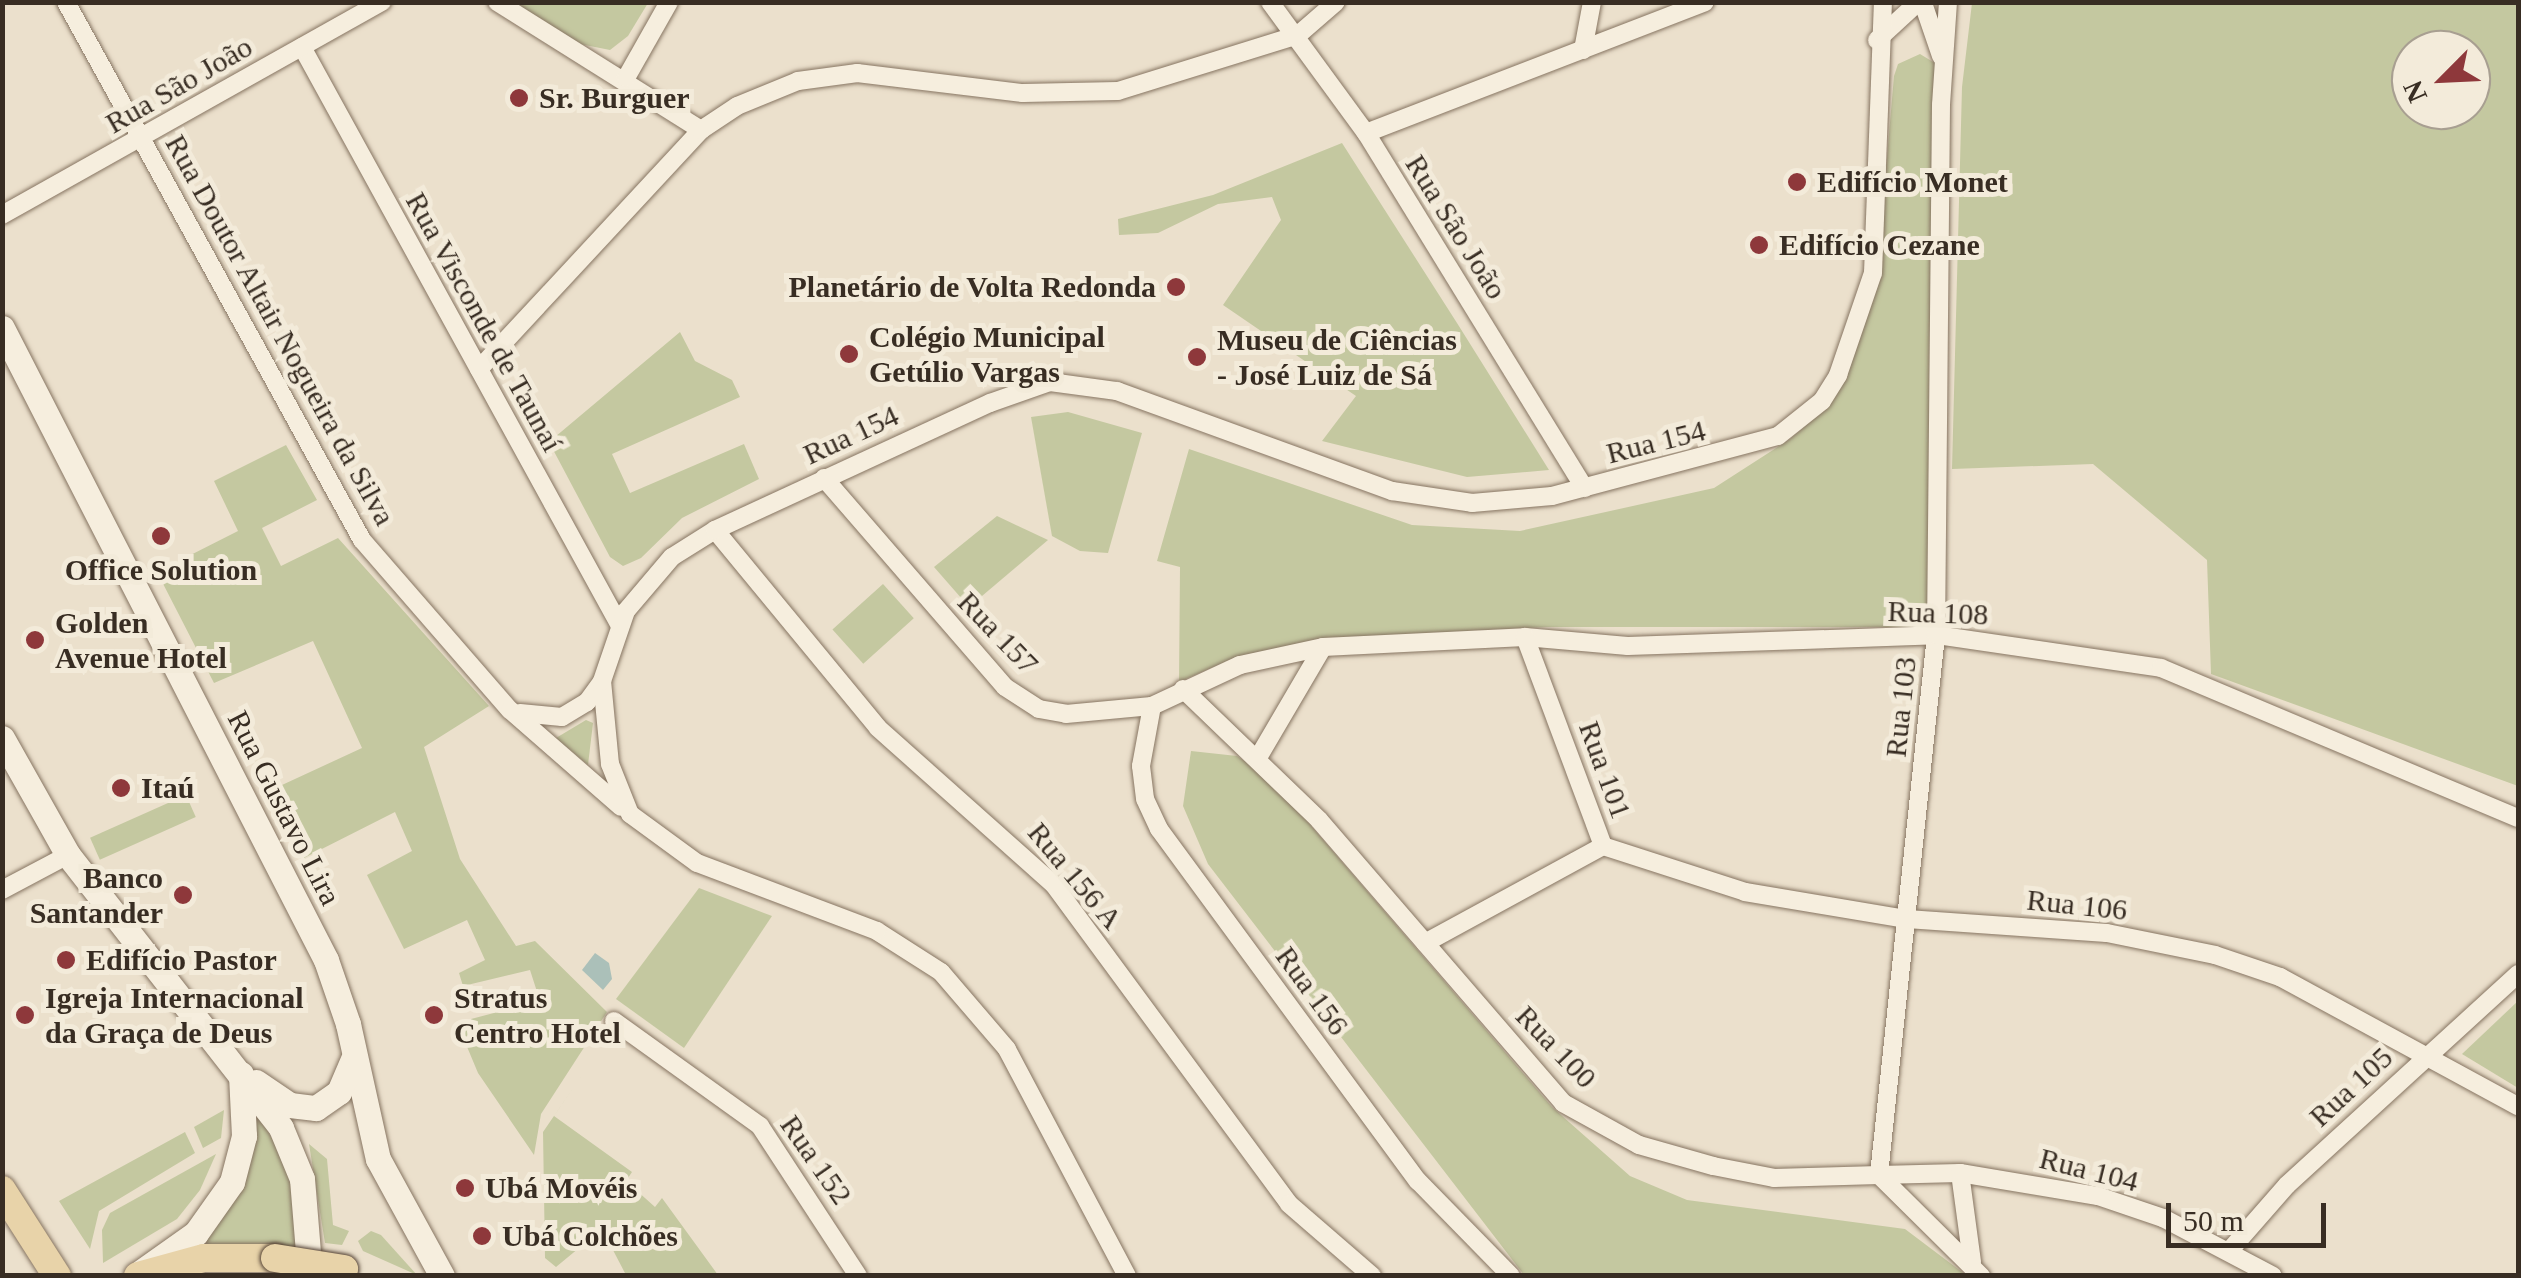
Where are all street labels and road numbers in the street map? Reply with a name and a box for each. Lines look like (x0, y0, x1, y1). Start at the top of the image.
street label: Rua São João (99, 29, 259, 141)
street label: Rua Doutor Altair Nogueira da Silva (157, 128, 403, 532)
street label: Rua São João (1397, 148, 1515, 306)
street label: Rua Visconde de Taunaí (398, 186, 570, 458)
street label: Rua 154 (798, 397, 904, 473)
street label: Rua 154 (1603, 412, 1709, 472)
street label: Rua 157 (950, 584, 1046, 682)
street label: Rua 108 (1887, 593, 1989, 633)
street label: Rua 103 (1878, 655, 1924, 759)
street label: Rua Gustavo Lira (220, 705, 348, 911)
street label: Rua 101 (1571, 716, 1639, 824)
street label: Rua 156 A (1019, 815, 1131, 937)
street label: Rua 106 (2025, 882, 2129, 928)
street label: Rua 156 (1268, 940, 1356, 1042)
street label: Rua 100 (1508, 998, 1604, 1096)
street label: Rua 105 (2302, 1039, 2400, 1135)
street label: Rua 152 (772, 1108, 860, 1212)
street label: Rua 104 (2036, 1140, 2142, 1200)

